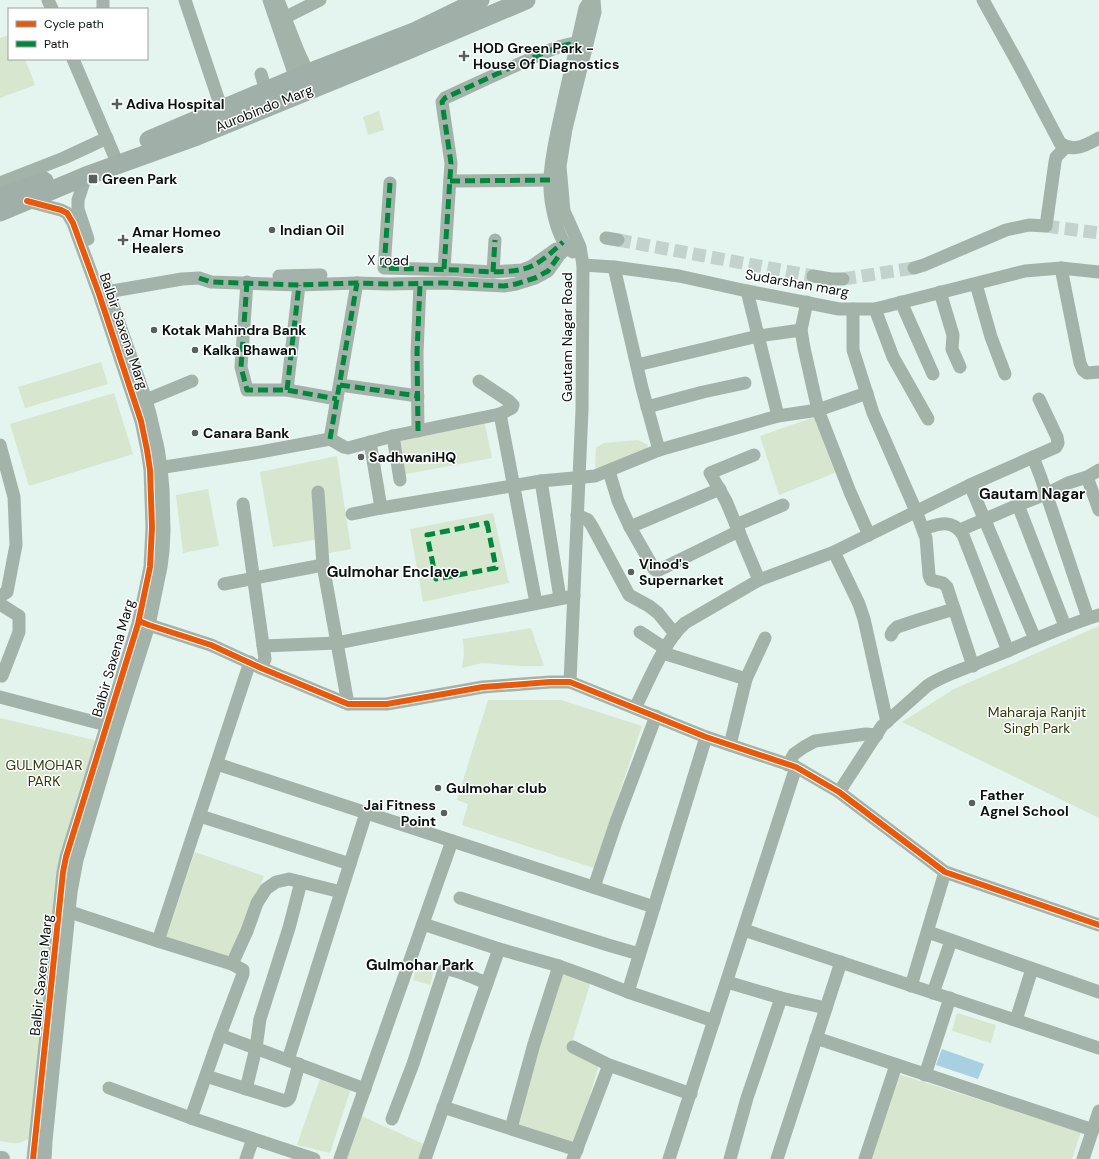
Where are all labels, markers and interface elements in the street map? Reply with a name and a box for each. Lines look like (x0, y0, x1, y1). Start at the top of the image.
legend (8, 8, 148, 60)
text: Cycle path (44, 16, 104, 32)
text: Path (44, 36, 69, 52)
place label: HOD Green Park - House Of Diagnostics (473, 39, 619, 73)
marker: HOD Green Park - House Of Diagnostics (458, 50, 470, 62)
street label: Aurobindo Marg (213, 80, 316, 136)
place label: Adiva Hospital (126, 95, 225, 113)
marker: Adiva Hospital (111, 98, 123, 110)
place label: Green Park (102, 170, 177, 188)
marker: Green Park (87, 173, 99, 185)
place label: Indian Oil (280, 221, 344, 239)
place label: Amar Homeo Healers (132, 223, 221, 257)
marker: Indian Oil (267, 225, 277, 235)
marker: Amar Homeo Healers (117, 234, 129, 246)
street label: X road (367, 251, 409, 269)
street label: Sudarshan marg (744, 265, 850, 301)
street label: Balbir Saxena Marg (96, 270, 152, 392)
street label: Gautam Nagar Road (558, 272, 576, 402)
place label: Kotak Mahindra Bank (162, 321, 306, 339)
marker: Kotak Mahindra Bank (149, 325, 159, 335)
place label: Kalka Bhawan (203, 341, 297, 359)
marker: Kalka Bhawan (190, 345, 200, 355)
place label: Canara Bank (203, 424, 289, 442)
marker: Canara Bank (190, 428, 200, 438)
place label: SadhwaniHQ (369, 448, 456, 466)
marker: SadhwaniHQ (356, 452, 366, 462)
district label: Gautam Nagar (979, 484, 1085, 504)
place label: Vinod's Supernarket (639, 555, 724, 589)
district label: Gulmohar Enclave (327, 562, 459, 582)
marker: Vinod's Supernarket (626, 567, 636, 577)
street label: Balbir Saxena Marg (88, 597, 139, 719)
park label: Maharaja Ranjit Singh Park (988, 703, 1086, 737)
park label: GULMOHAR PARK (6, 756, 82, 790)
place label: Gulmohar club (446, 779, 547, 797)
marker: Gulmohar club (433, 783, 443, 793)
place label: Father Agnel School (980, 786, 1069, 820)
place label: Jai Fitness Point (363, 796, 436, 830)
marker: Father Agnel School (967, 798, 977, 808)
marker: Jai Fitness Point (439, 808, 449, 818)
street label: Balbir Saxena Marg (26, 913, 56, 1037)
district label: Gulmohar Park (366, 955, 474, 975)

